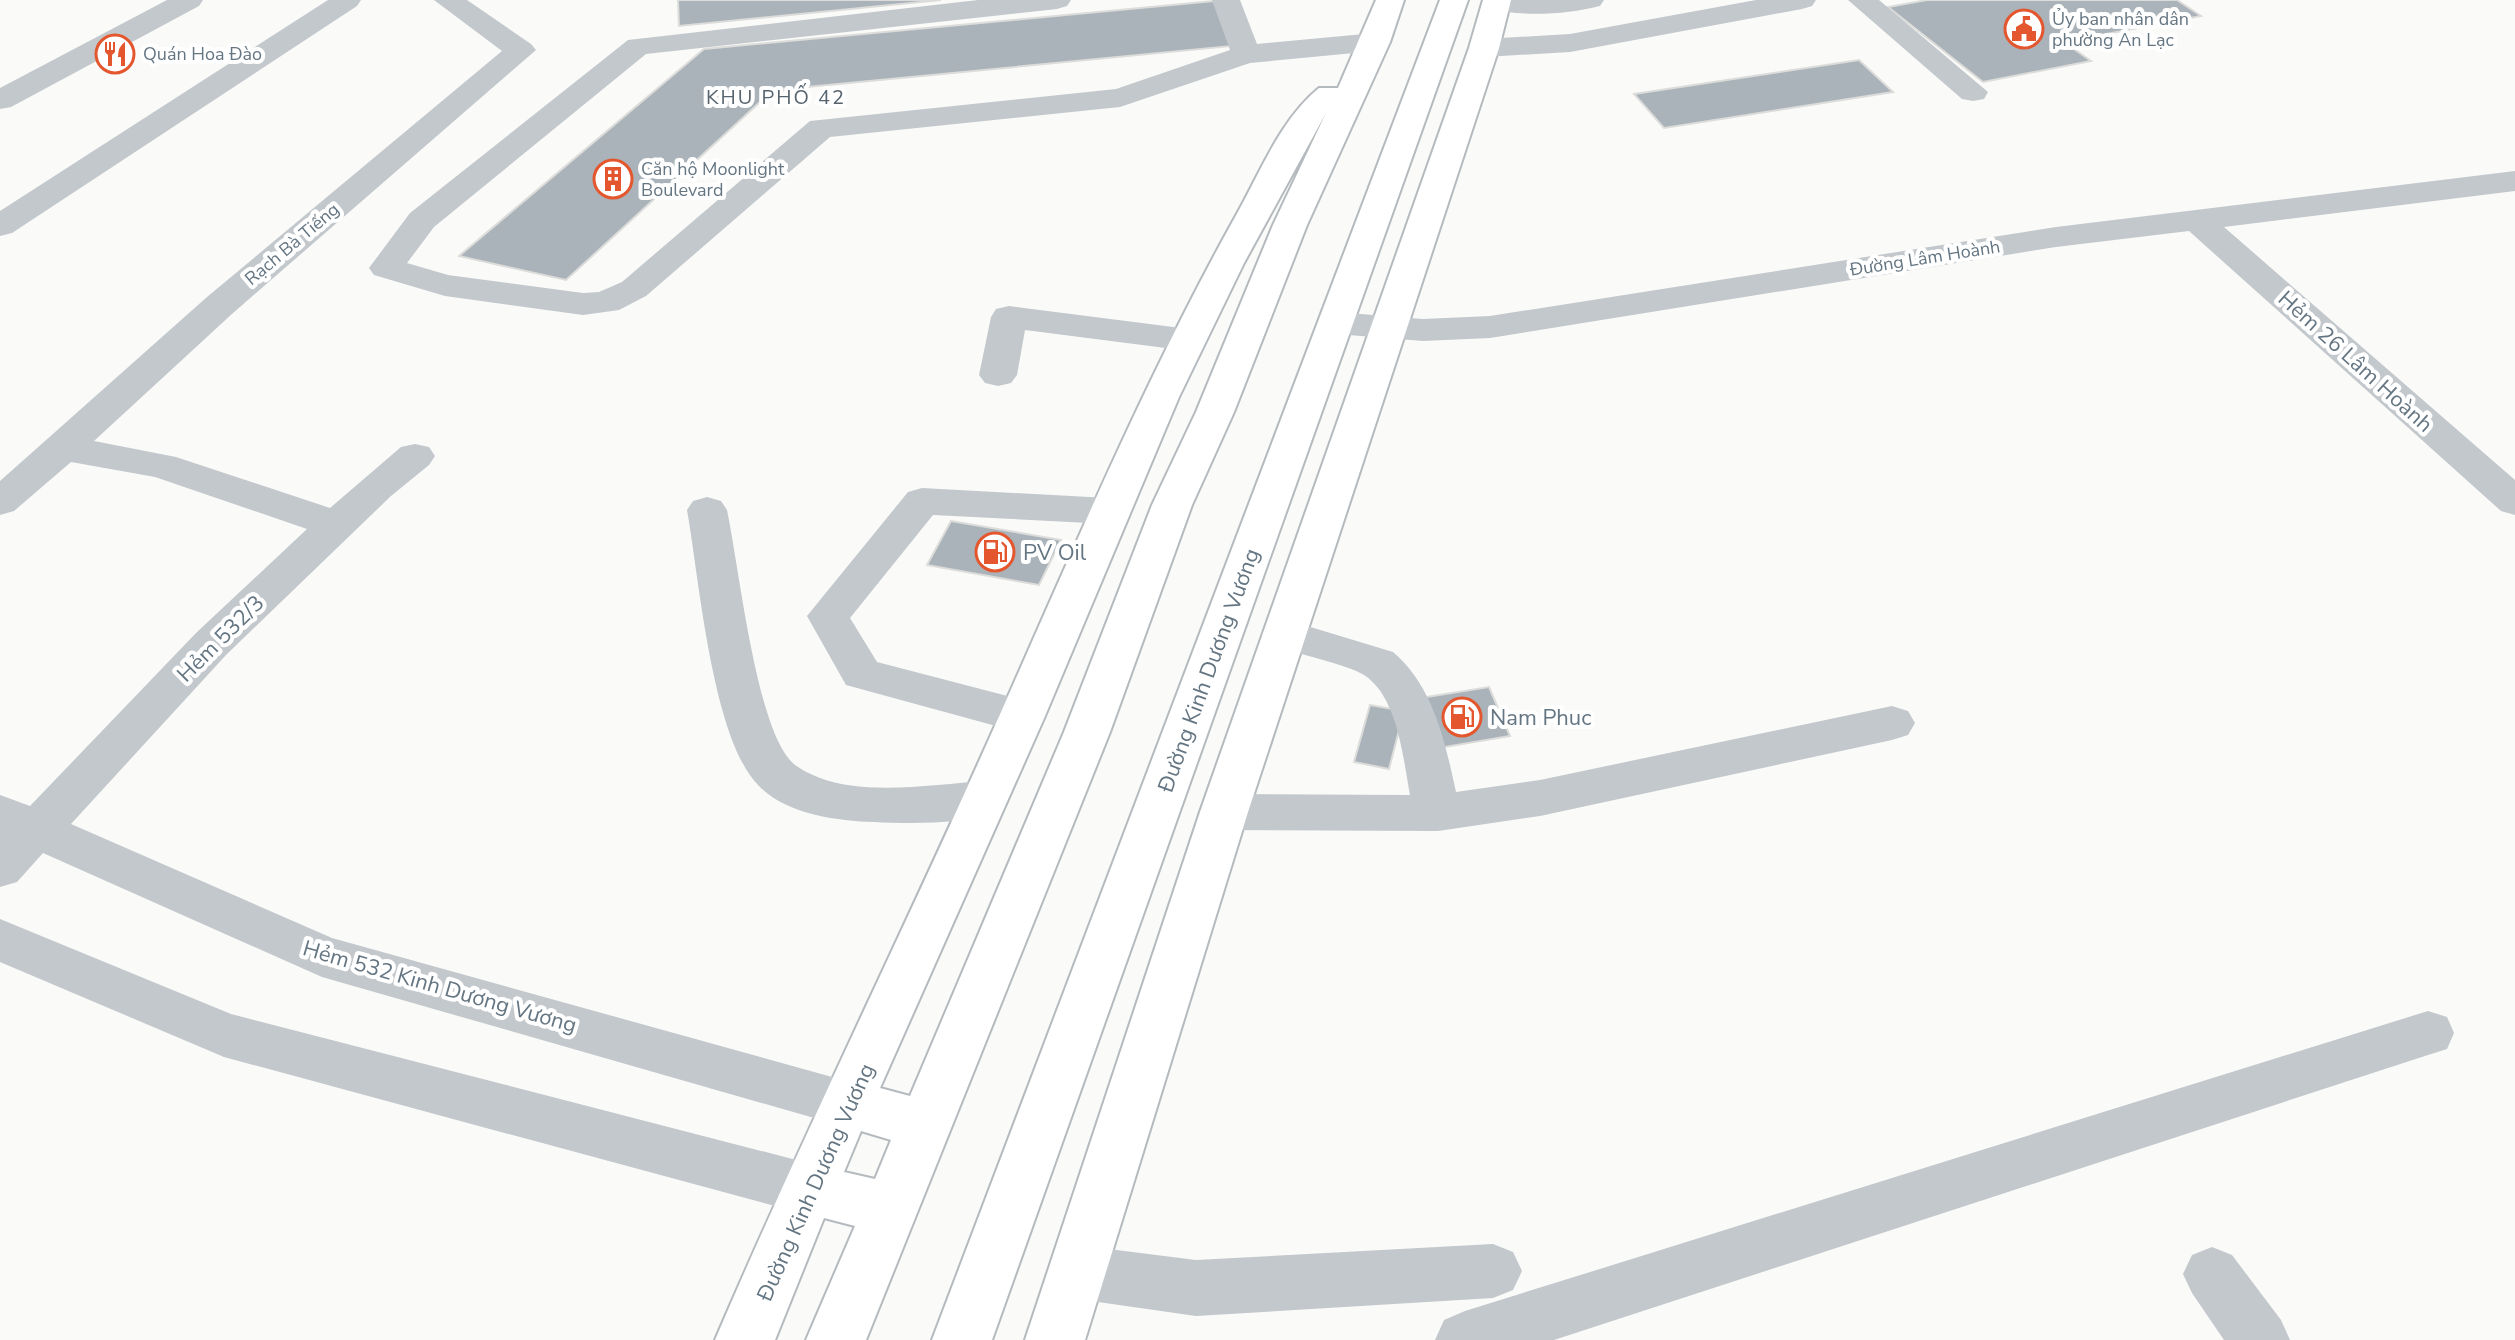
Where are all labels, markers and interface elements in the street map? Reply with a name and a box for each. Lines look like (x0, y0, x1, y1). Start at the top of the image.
place label: Ủy ban nhân dân phường An Lạc (2052, 7, 2189, 52)
public building icon: Ủy ban nhân dân phường An Lạc (2003, 8, 2045, 50)
restaurant icon: Quán Hoa Đào (94, 33, 136, 75)
place label: Quán Hoa Đào (143, 42, 262, 66)
district label: KHU PHỐ 42 (706, 83, 846, 111)
place label: Căn hộ Moonlight Boulevard (641, 157, 785, 202)
building icon: Căn hộ Moonlight Boulevard (592, 158, 634, 200)
street label: Rạch Bà Tiếng (240, 197, 344, 291)
street label: Đường Lâm Hoành (1847, 234, 2002, 282)
street label: Hẻm 26 Lâm Hoành (2271, 284, 2439, 439)
fuel station icon: PV Oil (974, 531, 1016, 573)
place label: PV Oil (1023, 538, 1087, 568)
street label: Đường Kinh Dương Vương (1150, 544, 1267, 797)
street label: Hẻm 532/3 (171, 589, 271, 689)
fuel station icon: Nam Phuc (1441, 696, 1483, 738)
place label: Nam Phuc (1490, 703, 1591, 733)
street label: Hẻm 532 Kinh Dương Vương (299, 933, 580, 1040)
street label: Đường Kinh Dương Vương (749, 1059, 882, 1307)

